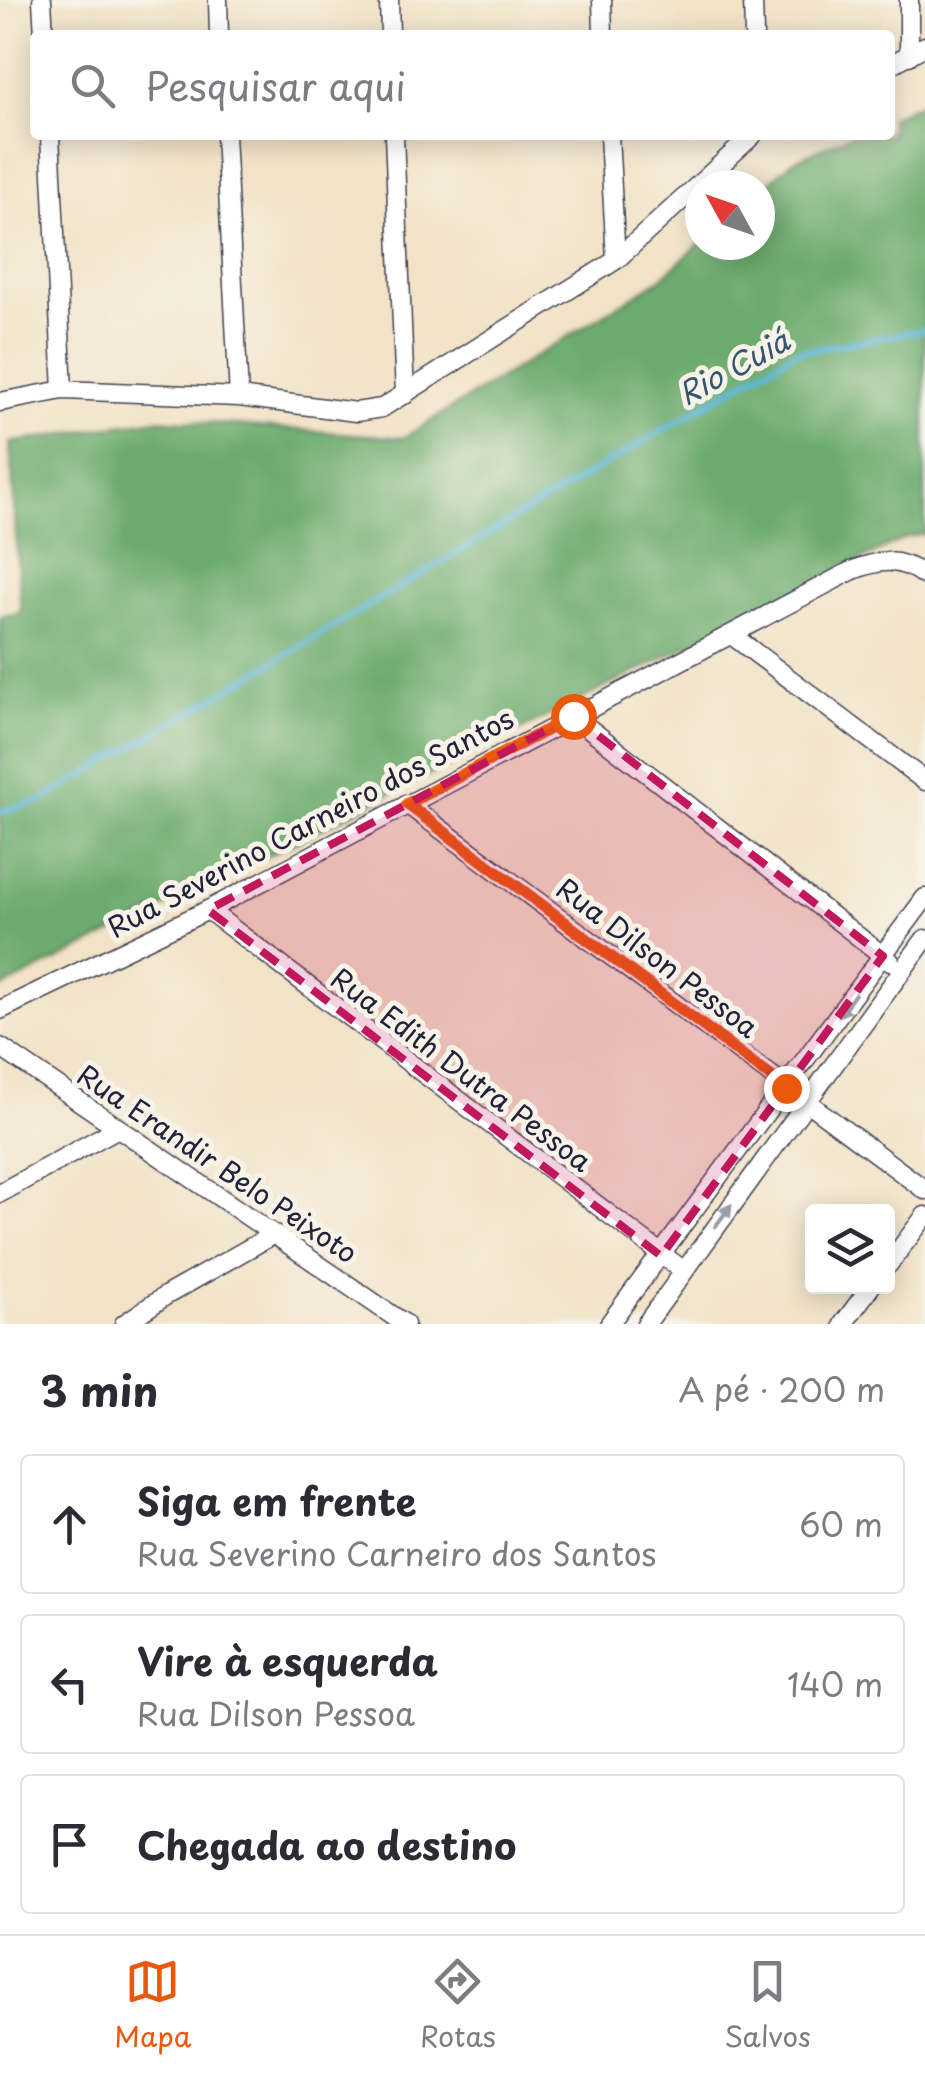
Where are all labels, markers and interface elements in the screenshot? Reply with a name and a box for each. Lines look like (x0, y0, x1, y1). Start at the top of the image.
search box (30, 30, 895, 140)
text: Pesquisar aqui (145, 57, 406, 114)
icon: search (65, 58, 120, 113)
north arrow (685, 170, 775, 260)
water label: Rio Cuiá (669, 316, 798, 415)
route start (551, 694, 597, 740)
street label: Rua Severino Carneiro dos Santos (99, 696, 521, 948)
street label: Rua Dilson Pessoa (548, 867, 769, 1048)
street label: Rua Edith Dutra Pessoa (323, 957, 601, 1181)
one-way arrow (837, 992, 857, 1018)
street label: Rua Erandir Belo Peixoto (69, 1053, 367, 1273)
route end (764, 1066, 810, 1112)
one-way arrow (713, 1203, 732, 1230)
map controls (805, 1204, 895, 1294)
button: layers (805, 1204, 895, 1294)
text: 3 min (40, 1358, 158, 1421)
text: A pé · 200 m (679, 1365, 885, 1413)
text: Siga em frente (137, 1472, 417, 1529)
icon: ahead (42, 1497, 97, 1552)
text: 60 m (799, 1500, 883, 1548)
text: Rua Severino Carneiro dos Santos (137, 1529, 656, 1577)
text: Vire à esquerda (137, 1632, 438, 1689)
icon: left (42, 1657, 97, 1712)
text: 140 m (787, 1660, 883, 1708)
text: Rua Dilson Pessoa (137, 1689, 415, 1737)
text: Chegada ao destino (137, 1816, 516, 1873)
icon: arrive (42, 1817, 97, 1872)
tab: Mapa (114, 1954, 191, 2057)
tab: Rotas (420, 1954, 496, 2057)
tab: Salvos (724, 1954, 811, 2057)

